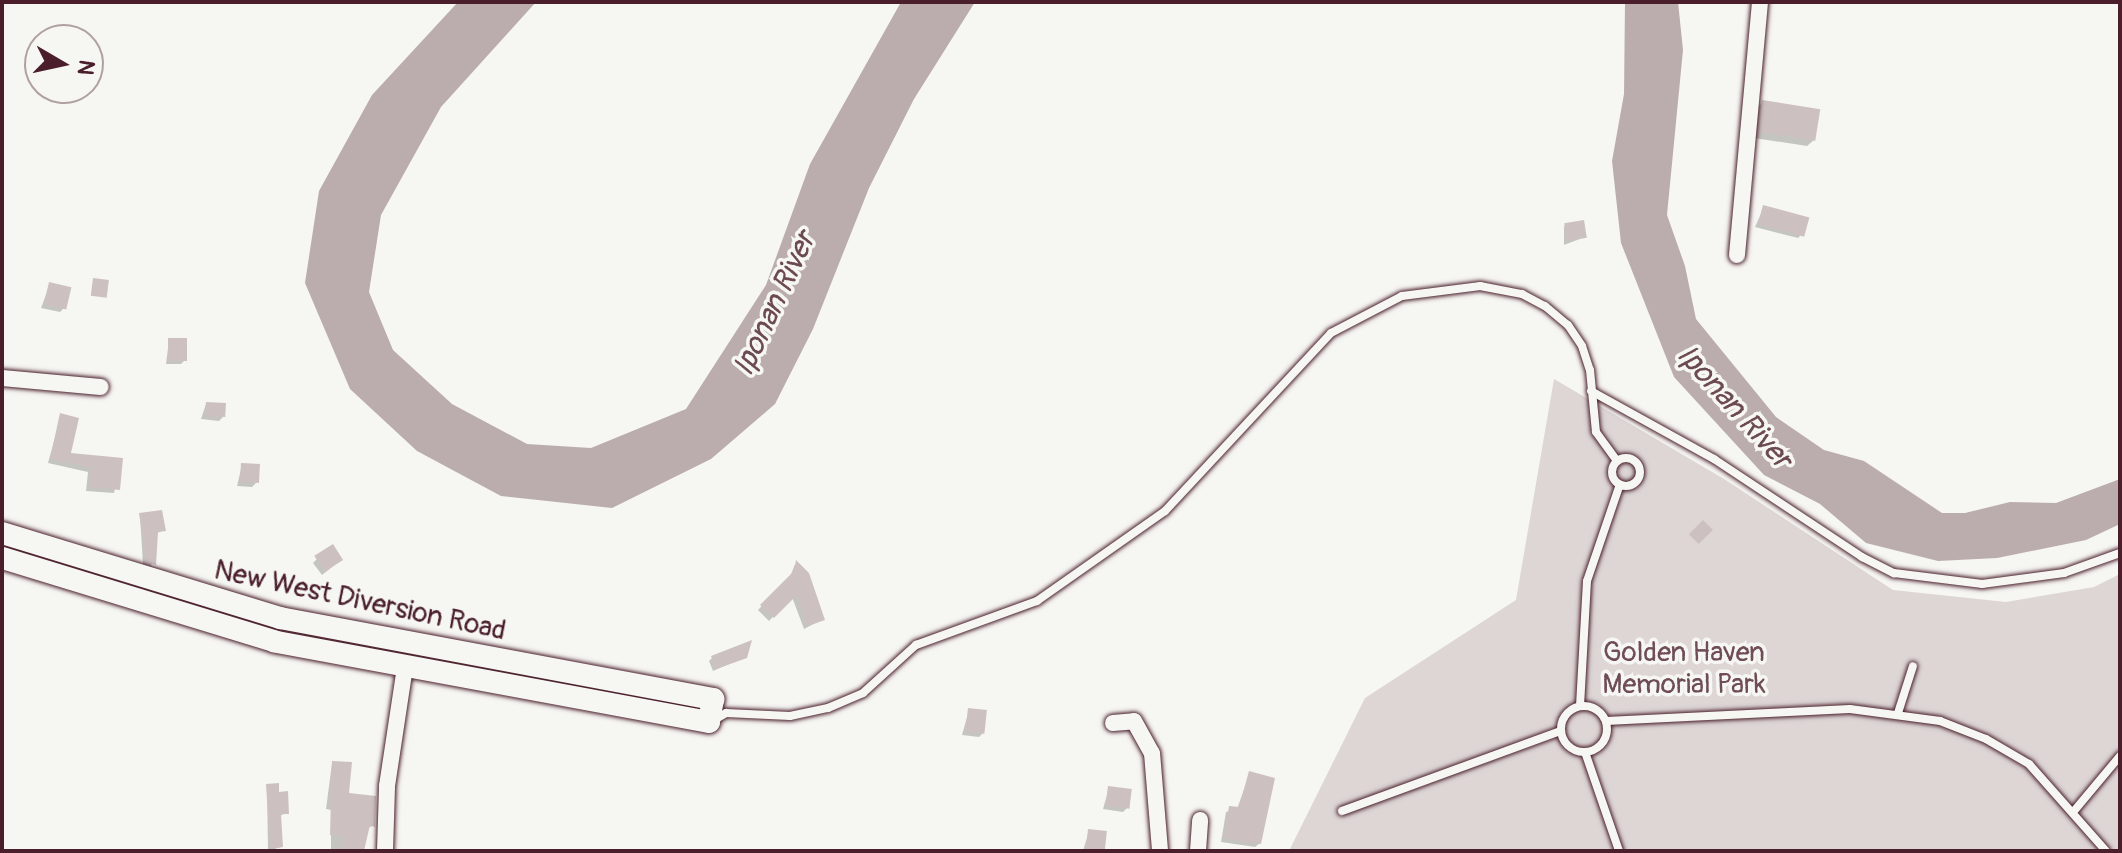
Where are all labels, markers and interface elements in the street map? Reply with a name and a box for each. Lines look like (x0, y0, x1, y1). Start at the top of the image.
north arrow (24, 24, 104, 104)
text: N (71, 58, 101, 77)
water label: Iponan River (726, 226, 824, 382)
water label: Iponan River (1669, 338, 1799, 476)
street label: New West Diversion Road (211, 554, 509, 648)
park label: Golden Haven Memorial Park (1602, 636, 1766, 702)

